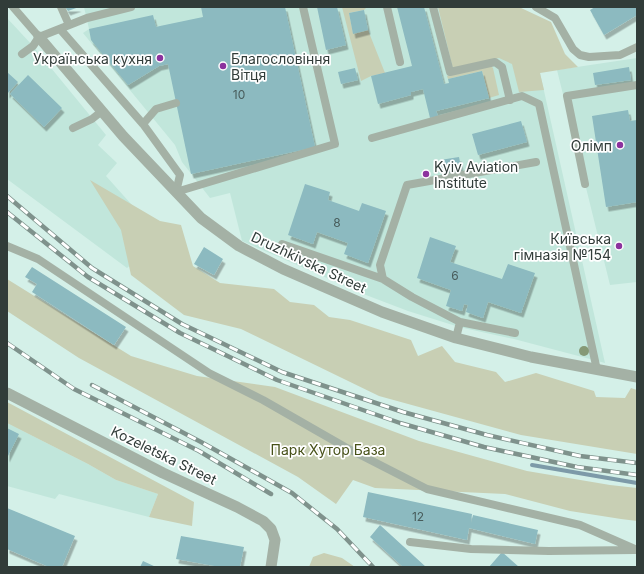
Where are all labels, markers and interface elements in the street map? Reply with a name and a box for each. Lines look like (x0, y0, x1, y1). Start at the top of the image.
place label: Українська кухня (33, 50, 152, 67)
place label: Благословіння Вітця (231, 50, 330, 83)
marker: Українська кухня (155, 53, 165, 63)
marker: Благословіння Вітця (218, 61, 228, 71)
house number: 10 (233, 87, 245, 102)
place label: Олімп (571, 137, 612, 154)
marker: Олімп (615, 140, 625, 150)
place label: Kyiv Aviation Institute (434, 158, 518, 191)
marker: Kyiv Aviation Institute (421, 169, 431, 179)
house number: 8 (333, 215, 341, 230)
street label: Druzhkivska Street (249, 228, 370, 296)
place label: Київська гімназія №154 (514, 230, 611, 263)
marker: Київська гімназія №154 (614, 241, 624, 251)
house number: 6 (451, 268, 459, 283)
street label: Kozeletska Street (109, 422, 220, 488)
park label: Парк Хутор База (271, 441, 385, 458)
house number: 12 (412, 509, 424, 524)

